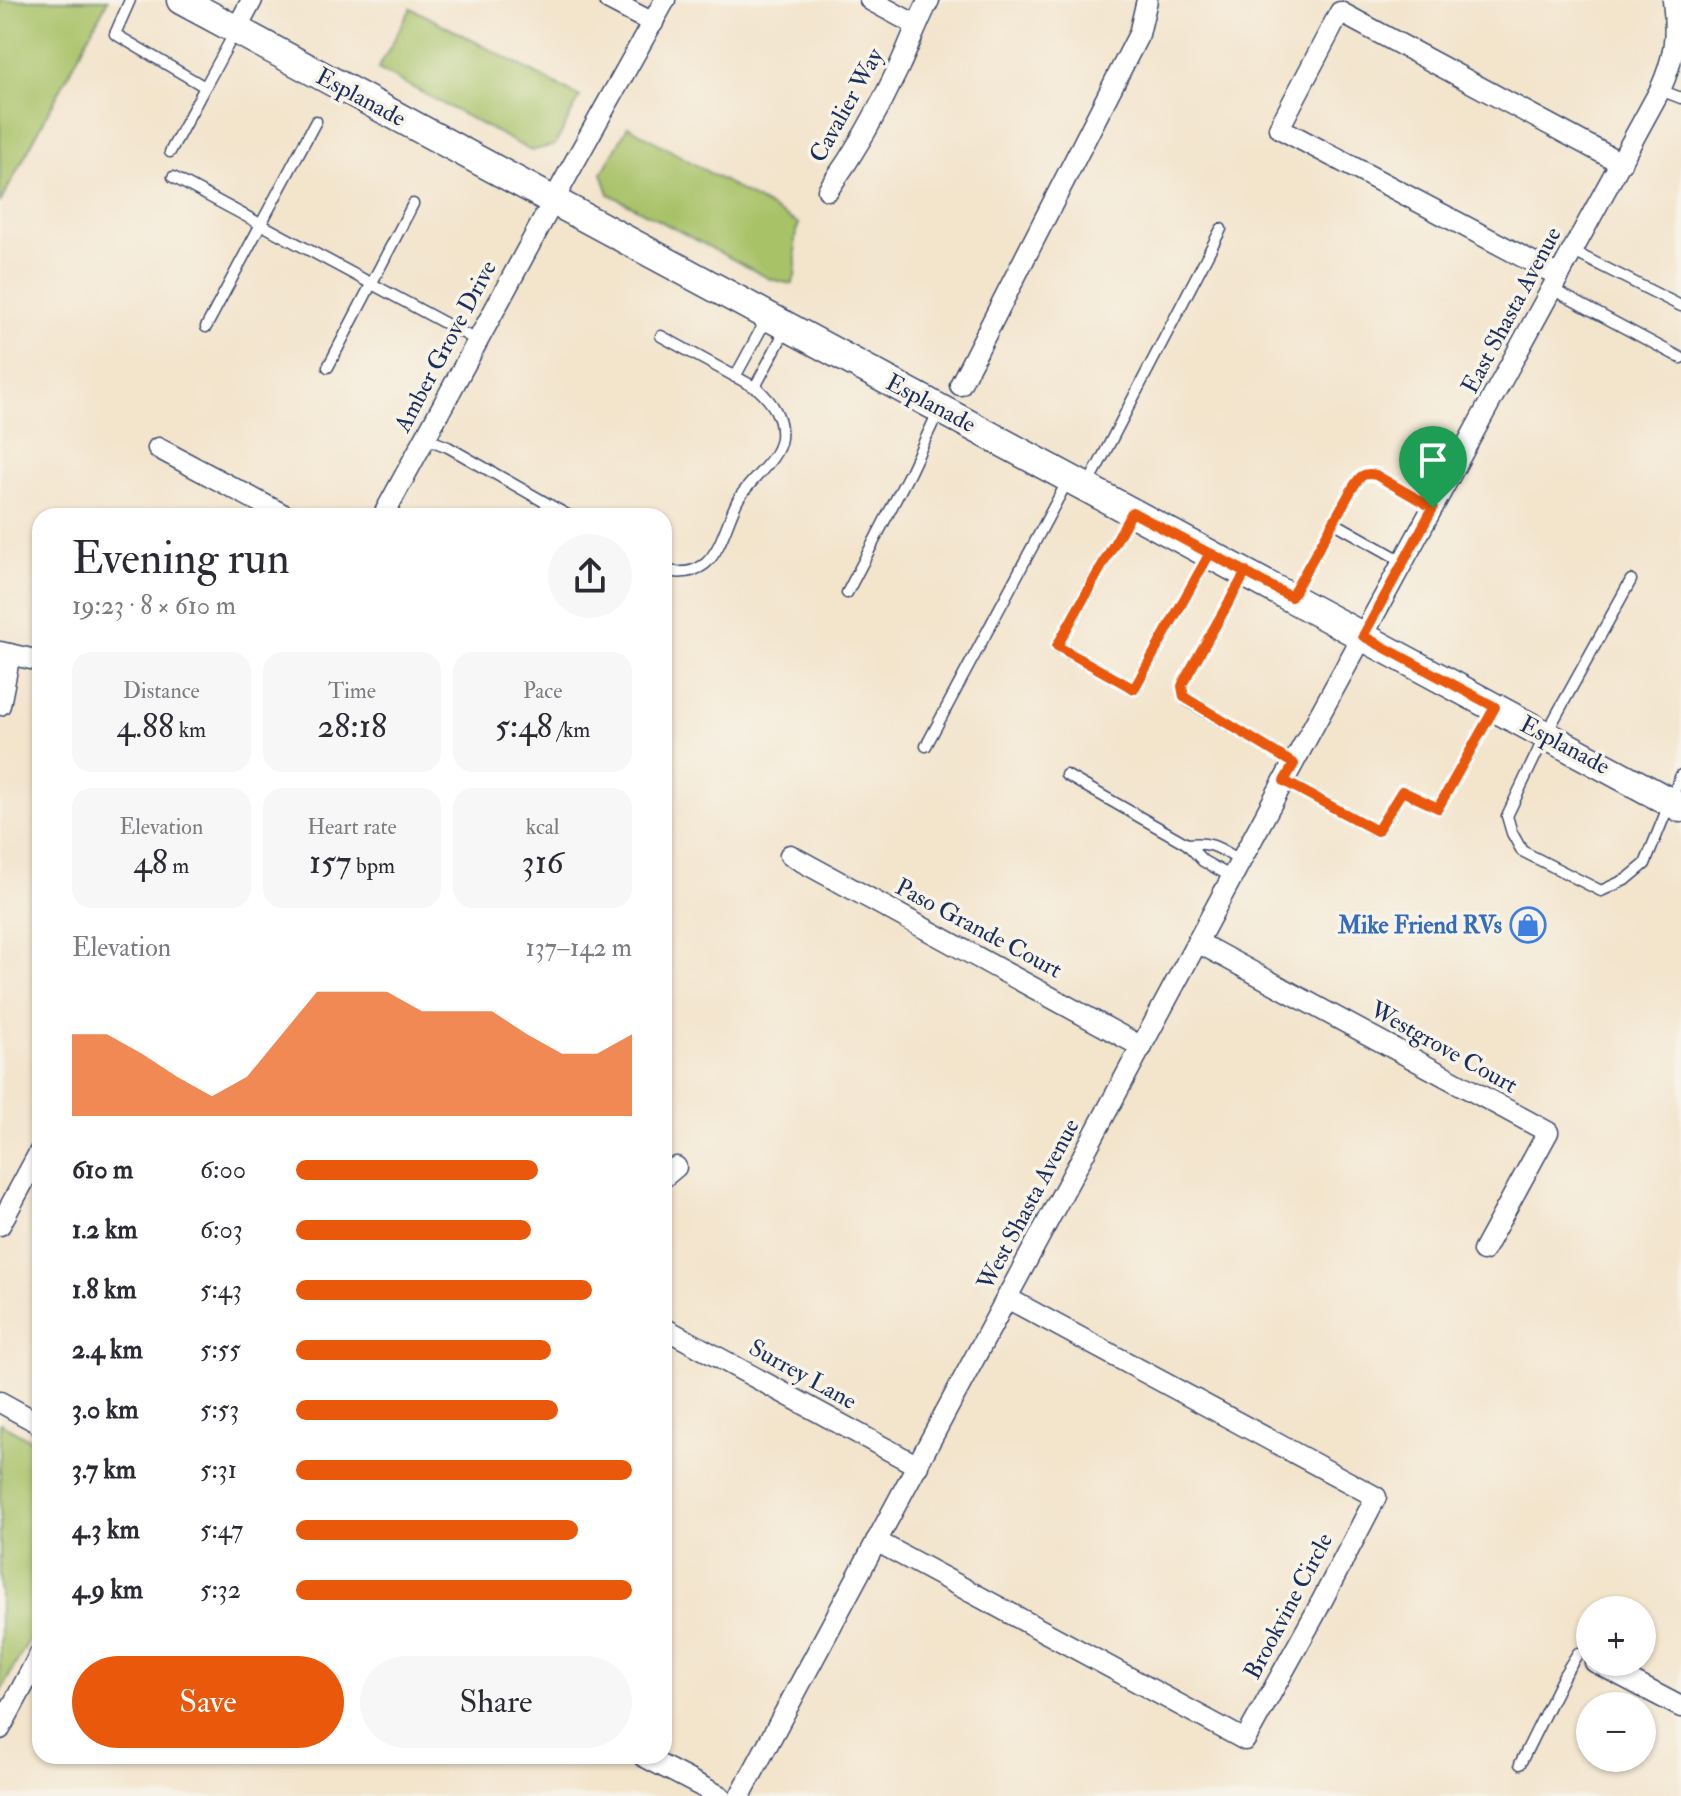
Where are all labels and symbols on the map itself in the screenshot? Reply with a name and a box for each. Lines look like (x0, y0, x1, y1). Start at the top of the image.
street label: Cavalier Way (802, 42, 891, 168)
street label: Esplanade (310, 61, 411, 134)
street label: East Shasta Avenue (1454, 222, 1568, 399)
street label: Amber Grove Drive (387, 255, 504, 438)
street label: Esplanade (880, 367, 981, 440)
pin (1399, 426, 1467, 508)
street label: Esplanade (1514, 709, 1615, 782)
street label: Paso Grande Court (890, 871, 1068, 986)
shop icon: Mike Friend RVs (1509, 906, 1547, 944)
place label: Mike Friend RVs (1337, 910, 1502, 941)
street label: Westgrove Court (1364, 994, 1523, 1101)
street label: West Shasta Avenue (970, 1113, 1087, 1296)
street label: Surrey Lane (743, 1332, 862, 1417)
street label: Brookvine Circle (1237, 1528, 1340, 1685)

